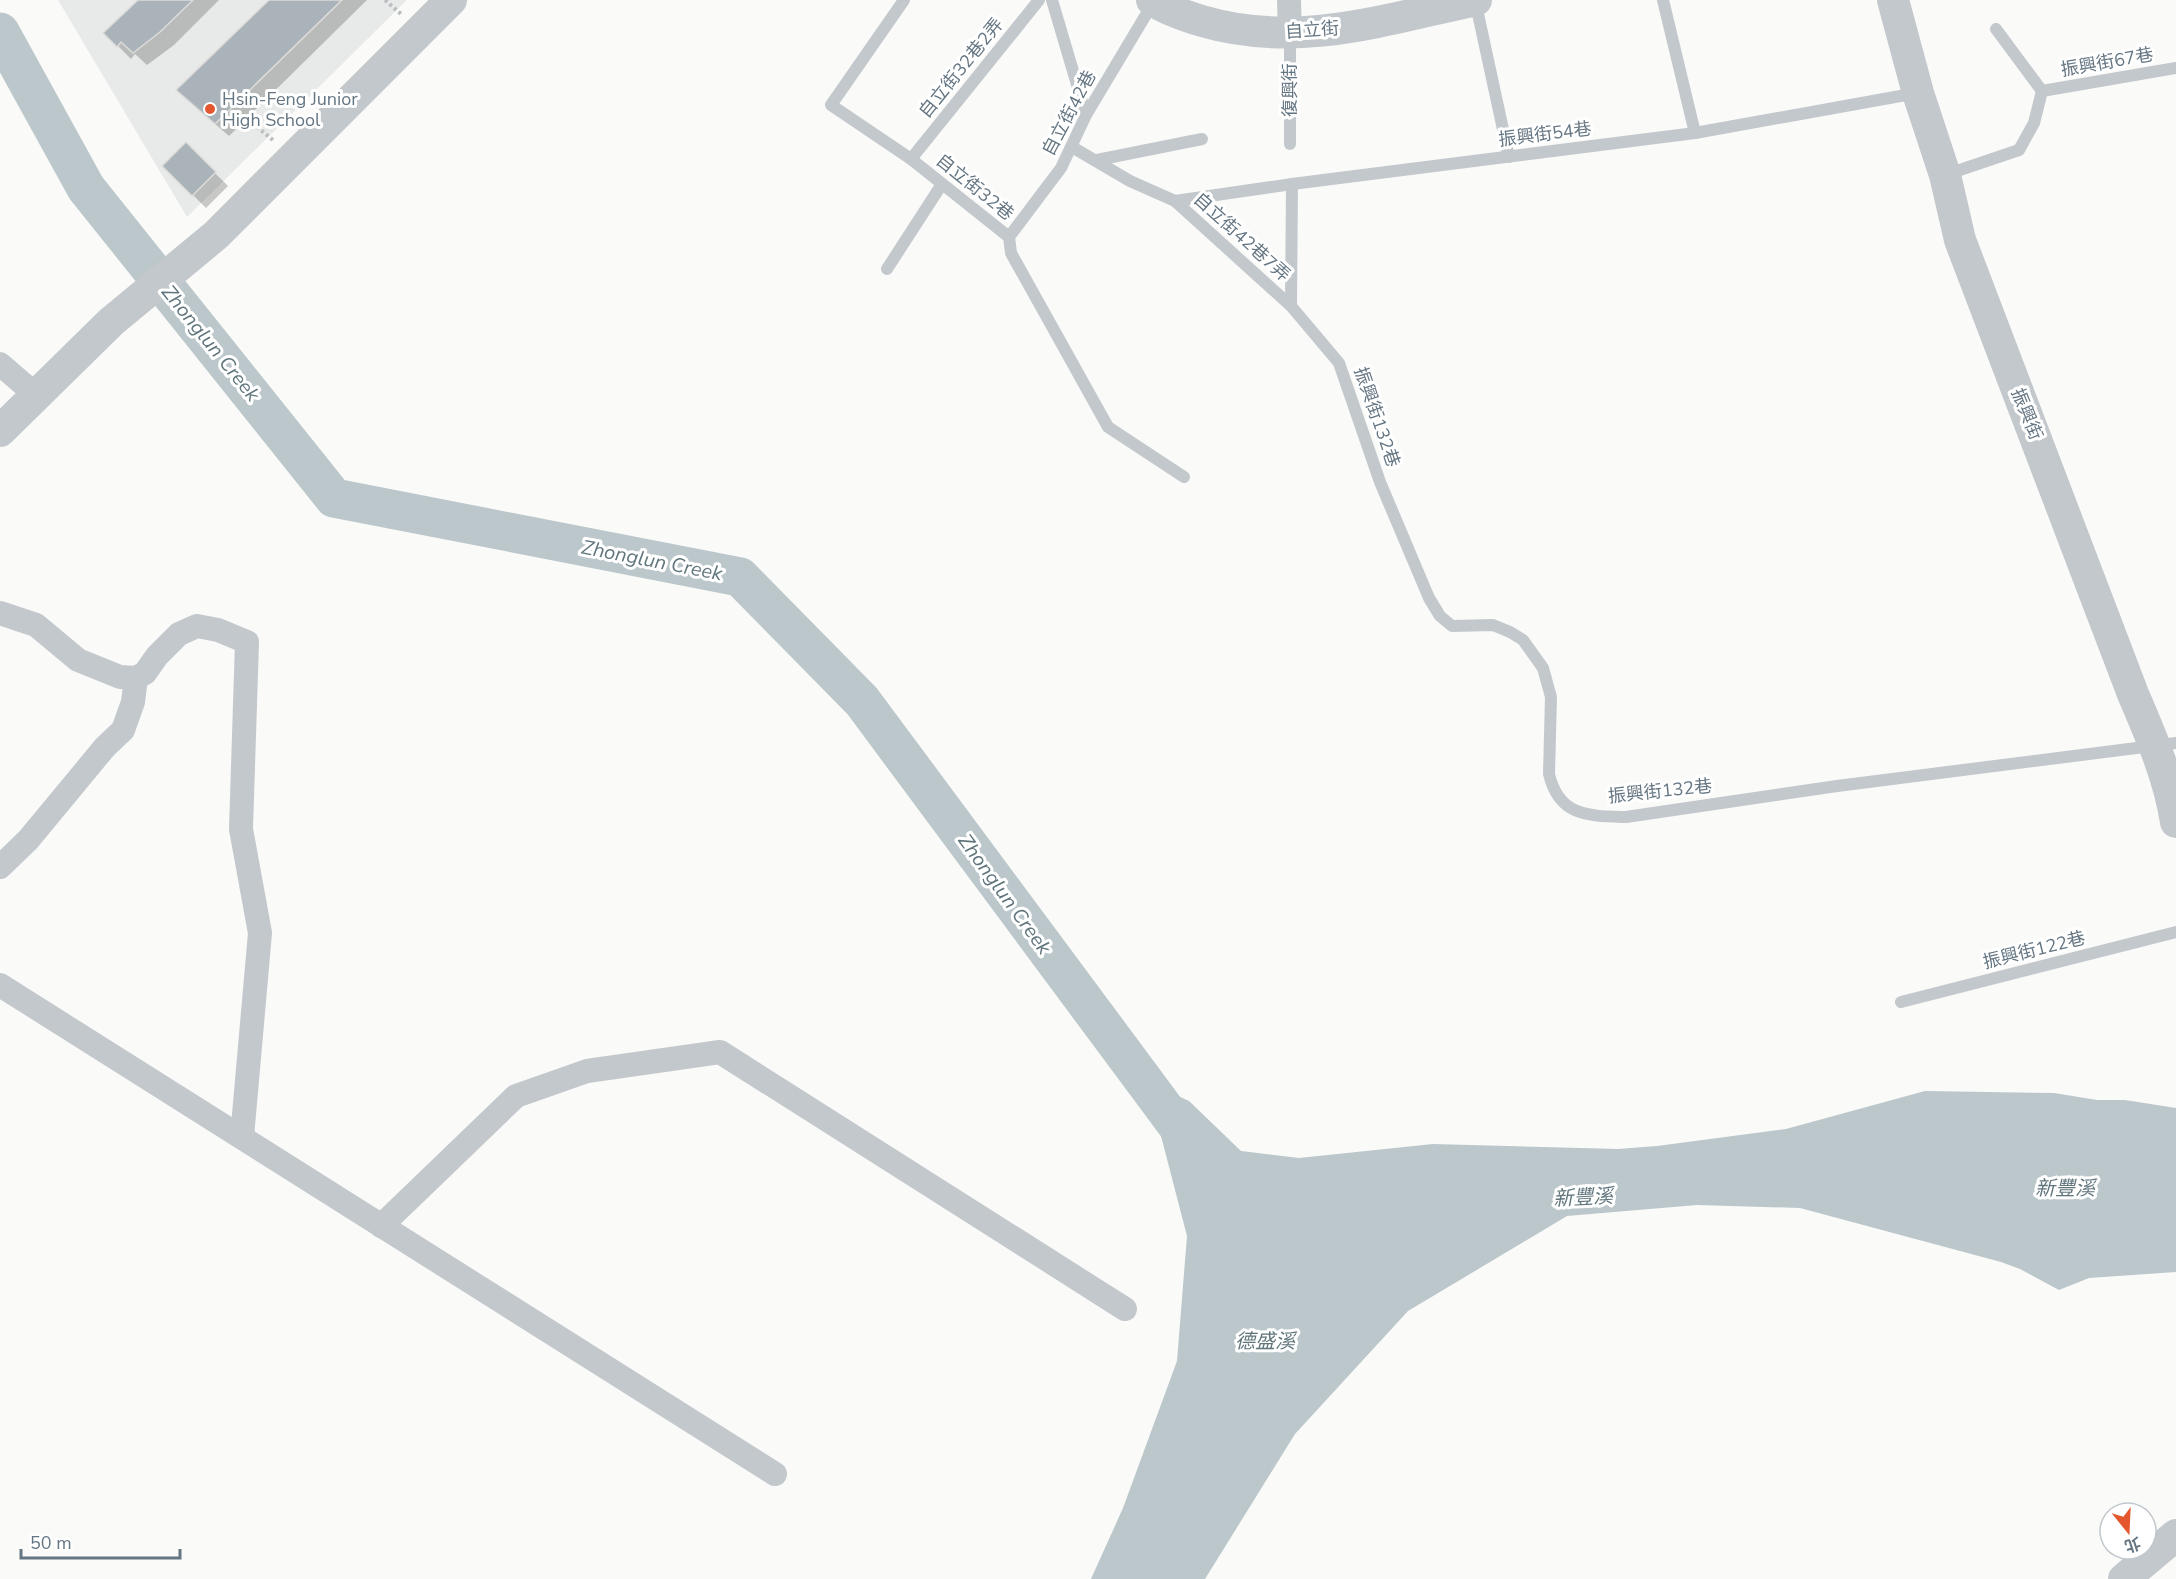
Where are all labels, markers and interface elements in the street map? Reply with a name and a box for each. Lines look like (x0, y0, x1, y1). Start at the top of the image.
street label: 自立街32巷2弄 (913, 13, 1009, 123)
street label: 自立街 (1284, 16, 1340, 44)
street label: 振興街67巷 (2059, 42, 2155, 82)
street label: 復興街 (1278, 63, 1302, 117)
street label: 自立街42巷 (1036, 66, 1102, 160)
place label: Hsin-Feng Junior High School (222, 87, 358, 132)
marker: Hsin-Feng Junior High School (203, 102, 217, 116)
street label: 振興街54巷 (1497, 116, 1593, 152)
street label: 自立街32巷 (931, 148, 1019, 226)
street label: 自立街42巷7弄 (1188, 187, 1296, 287)
water label: Zhonglun Creek (155, 279, 267, 408)
street label: 振興街132巷 (1349, 364, 1405, 470)
street label: 振興街 (2006, 384, 2048, 444)
water label: Zhonglun Creek (579, 534, 726, 588)
street label: 振興街132巷 (1607, 774, 1713, 808)
water label: Zhonglun Creek (952, 829, 1058, 961)
street label: 振興街122巷 (1980, 926, 2088, 974)
water label: 新豐溪 (2035, 1175, 2098, 1202)
water label: 新豐溪 (1552, 1182, 1617, 1213)
water label: 德盛溪 (1235, 1328, 1298, 1355)
north arrow (2098, 1501, 2158, 1561)
scale bar (21, 1522, 180, 1560)
text: 50 m (30, 1531, 72, 1555)
text: 北 (2121, 1531, 2143, 1557)

